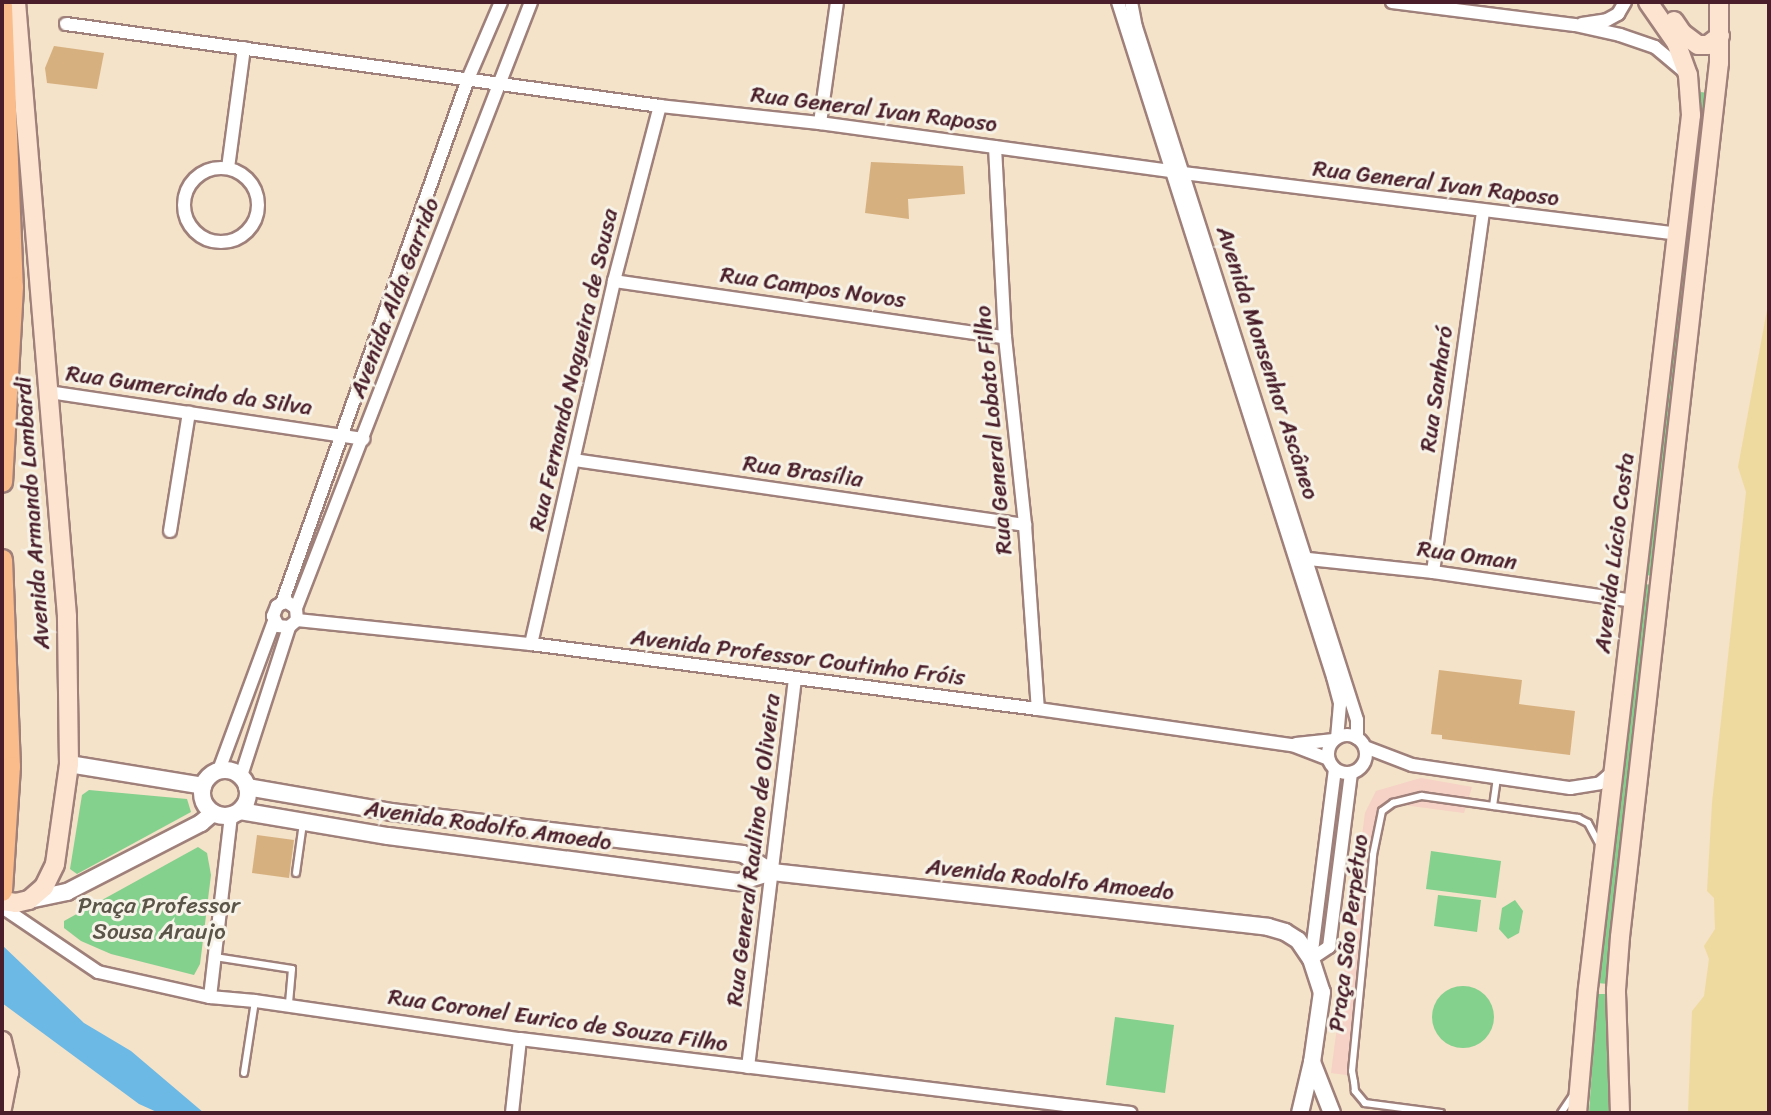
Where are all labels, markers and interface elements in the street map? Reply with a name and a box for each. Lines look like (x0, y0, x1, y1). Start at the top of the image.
street label: Rua General Ivan Raposo (749, 81, 999, 139)
street label: Rua General Ivan Raposo (1311, 155, 1561, 213)
street label: Avenida Alda Garrido (344, 194, 446, 402)
street label: Rua Fernando Nogueira de Sousa (523, 206, 625, 534)
street label: Avenida Monsenhor Ascâneo (1209, 222, 1325, 504)
street label: Rua Campos Novos (718, 261, 908, 315)
street label: Rua General Lobato Filho (969, 304, 1019, 556)
street label: Rua Sanharó (1415, 324, 1459, 454)
street label: Rua Gumercindo da Silva (64, 360, 314, 422)
street label: Avenida Armando Lombardi (10, 376, 56, 650)
street label: Rua Brasília (741, 450, 865, 494)
street label: Avenida Lúcio Costa (1589, 451, 1641, 655)
street label: Rua Oman (1415, 535, 1519, 577)
street label: Avenida Professor Coutinho Fróis (629, 624, 967, 692)
street label: Rua General Raulino de Oliveira (721, 691, 787, 1009)
street label: Avenida Rodolfo Amoedo (363, 795, 613, 857)
street label: Praça São Perpétuo (1323, 832, 1375, 1034)
street label: Avenida Rodolfo Amoedo (925, 853, 1175, 907)
park label: Praça Professor Sousa Araujo (78, 892, 240, 946)
street label: Rua Coronel Eurico de Souza Filho (386, 983, 730, 1059)

